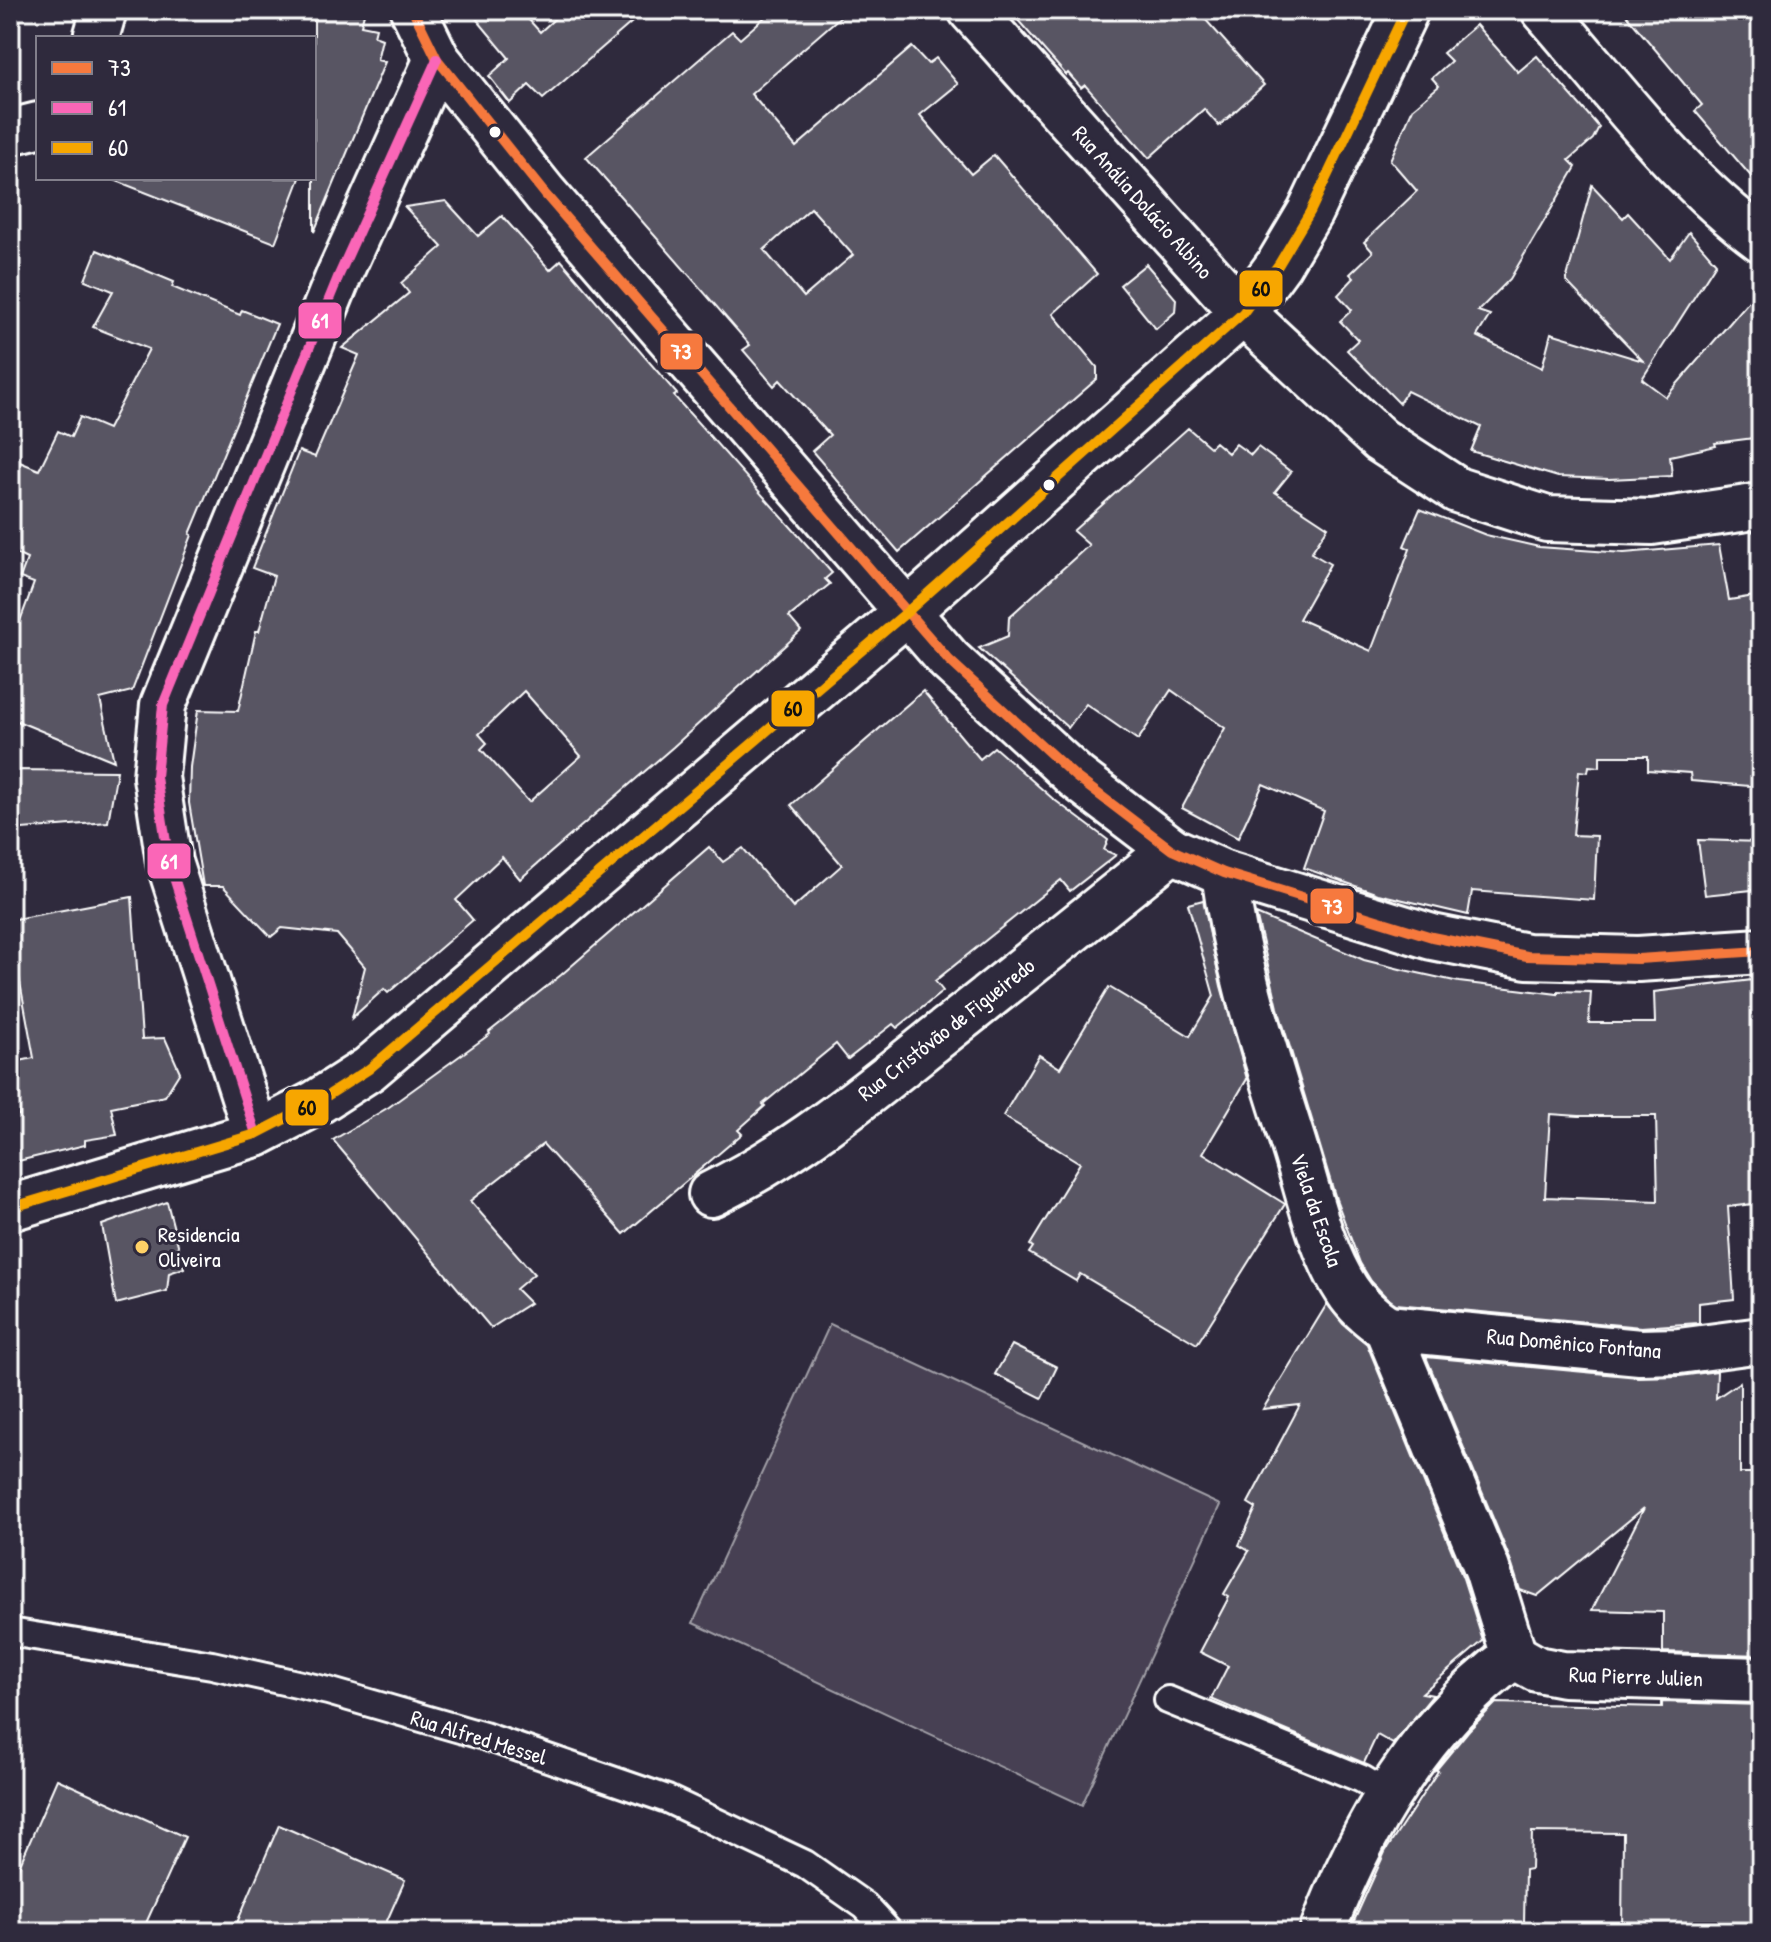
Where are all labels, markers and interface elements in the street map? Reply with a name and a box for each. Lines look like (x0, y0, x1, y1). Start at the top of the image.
legend (36, 36, 316, 180)
text: 73 (108, 51, 131, 83)
text: 61 (108, 91, 126, 123)
street label: Rua Anália Dolácio Albino (1066, 119, 1220, 285)
unlabelled marker (487, 124, 503, 140)
text: 60 (108, 131, 128, 163)
line badge: 60 (1238, 269, 1284, 308)
text: 60 (1252, 273, 1270, 303)
line badge: 61 (297, 301, 343, 340)
text: 61 (312, 305, 328, 335)
line badge: 73 (659, 332, 704, 371)
text: 73 (670, 336, 692, 366)
unlabelled marker (1041, 477, 1057, 493)
line badge: 60 (770, 689, 816, 728)
text: 60 (784, 693, 802, 723)
line badge: 61 (146, 842, 192, 880)
text: 61 (161, 846, 177, 876)
line badge: 73 (1309, 887, 1355, 925)
text: 73 (1321, 891, 1343, 921)
street label: Rua Cristóvão de Figueiredo (851, 950, 1041, 1108)
line badge: 60 (284, 1088, 330, 1127)
text: 60 (298, 1092, 316, 1122)
street label: Viela da Escola (1284, 1149, 1351, 1271)
place label: Residencia Oliveira (158, 1219, 240, 1274)
marker: Residencia Oliveira (133, 1238, 151, 1256)
street label: Rua Domênico Fontana (1486, 1320, 1663, 1366)
street label: Rua Pierre Julien (1569, 1659, 1703, 1693)
street label: Rua Alfred Messel (407, 1702, 551, 1772)

